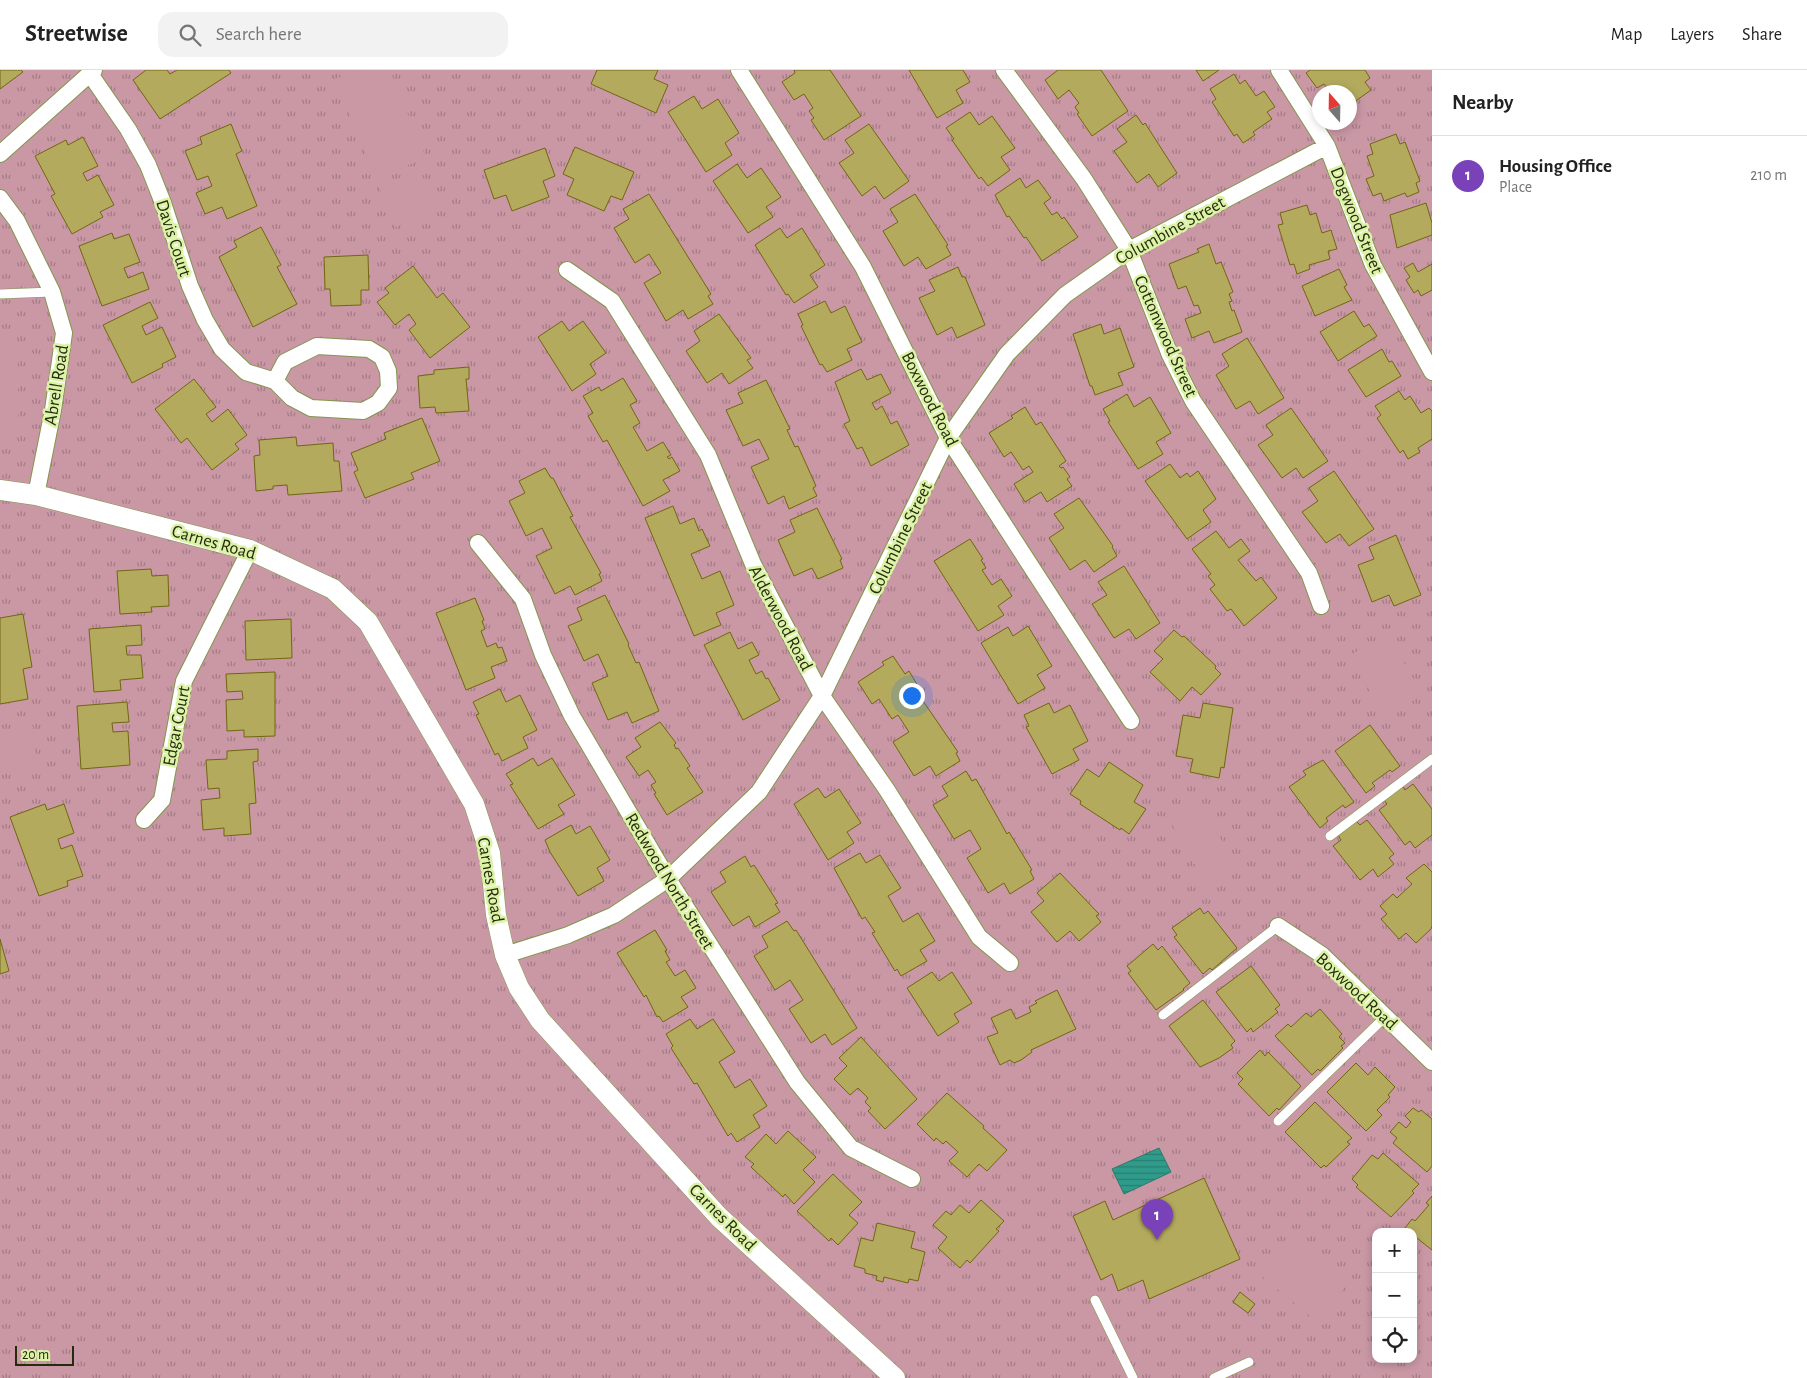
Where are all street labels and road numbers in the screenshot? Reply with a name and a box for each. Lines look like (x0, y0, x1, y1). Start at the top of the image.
street label: Dogwood Street (1326, 164, 1386, 277)
street label: Columbine Street (1113, 193, 1229, 268)
street label: Davis Court (152, 198, 194, 279)
street label: Cottonwood Street (1130, 273, 1200, 400)
street label: Abrell Road (42, 344, 72, 427)
street label: Boxwood Road (898, 349, 961, 450)
street label: Columbine Street (866, 479, 936, 597)
street label: Carnes Road (170, 522, 258, 564)
street label: Alderwood Road (745, 563, 815, 674)
street label: Edgar Court (160, 684, 194, 768)
street label: Redwood North Street (621, 810, 717, 953)
street label: Carnes Road (474, 836, 506, 924)
street label: Boxwood Road (1312, 950, 1400, 1034)
street label: Carnes Road (685, 1181, 759, 1255)

